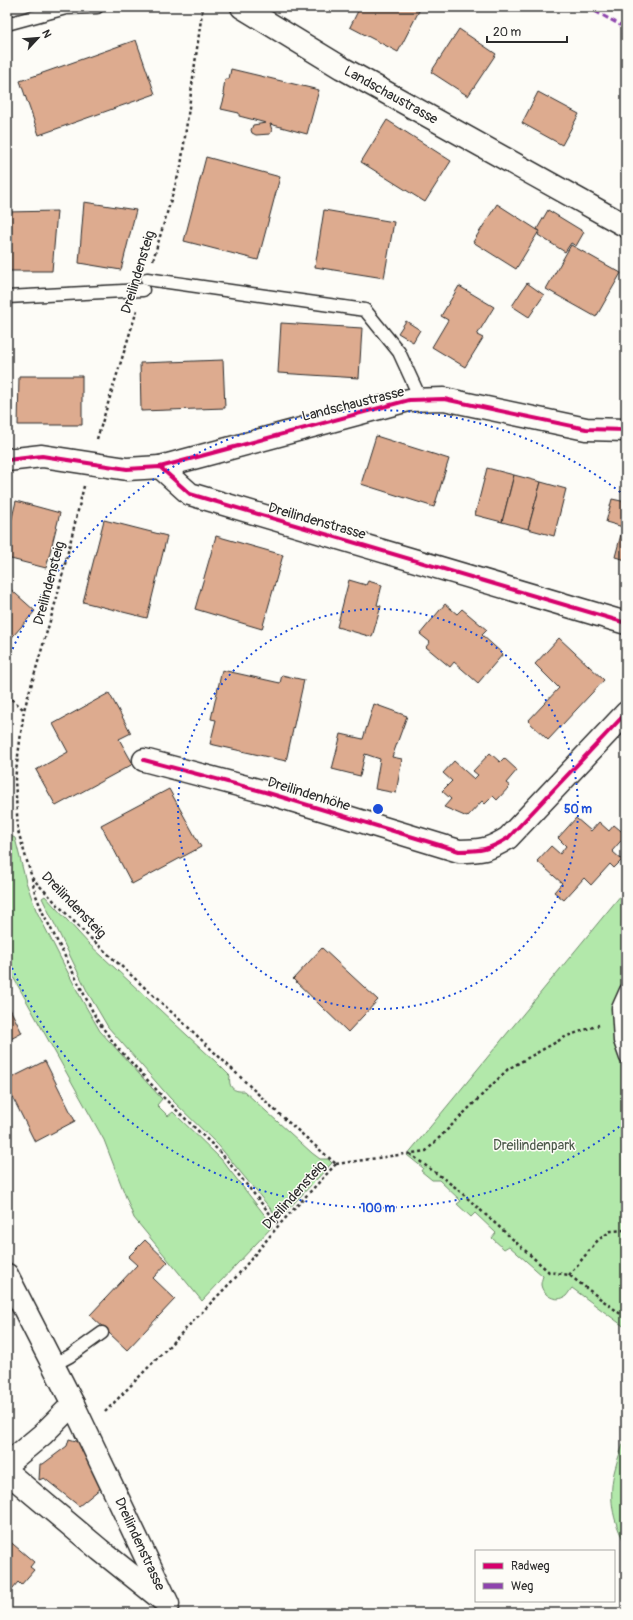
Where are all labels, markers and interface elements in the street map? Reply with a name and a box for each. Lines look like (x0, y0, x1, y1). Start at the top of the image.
north arrow (18, 18, 58, 58)
scale bar (487, 18, 567, 44)
text: 20 m (493, 25, 522, 40)
text: N (39, 28, 54, 41)
street label: Landschaustrasse (341, 62, 441, 128)
street label: Dreilindensteig (117, 228, 159, 316)
street label: Landschaustrasse (300, 383, 406, 425)
street label: Dreilindenstrasse (266, 499, 368, 543)
street label: Dreilindensteig (30, 539, 68, 627)
street label: Dreilindenhöhe (266, 773, 353, 815)
centre of rings (371, 802, 385, 816)
text: 50 m (564, 802, 592, 817)
street label: Dreilindensteig (38, 868, 110, 942)
park label: Dreilindenpark (493, 1137, 575, 1154)
street label: Dreilindensteig (259, 1157, 329, 1233)
text: 100 m (361, 1201, 396, 1216)
street label: Dreilindenstrasse (111, 1495, 169, 1593)
legend (475, 1550, 615, 1602)
text: Radweg (511, 1559, 549, 1574)
text: Weg (511, 1579, 533, 1594)

